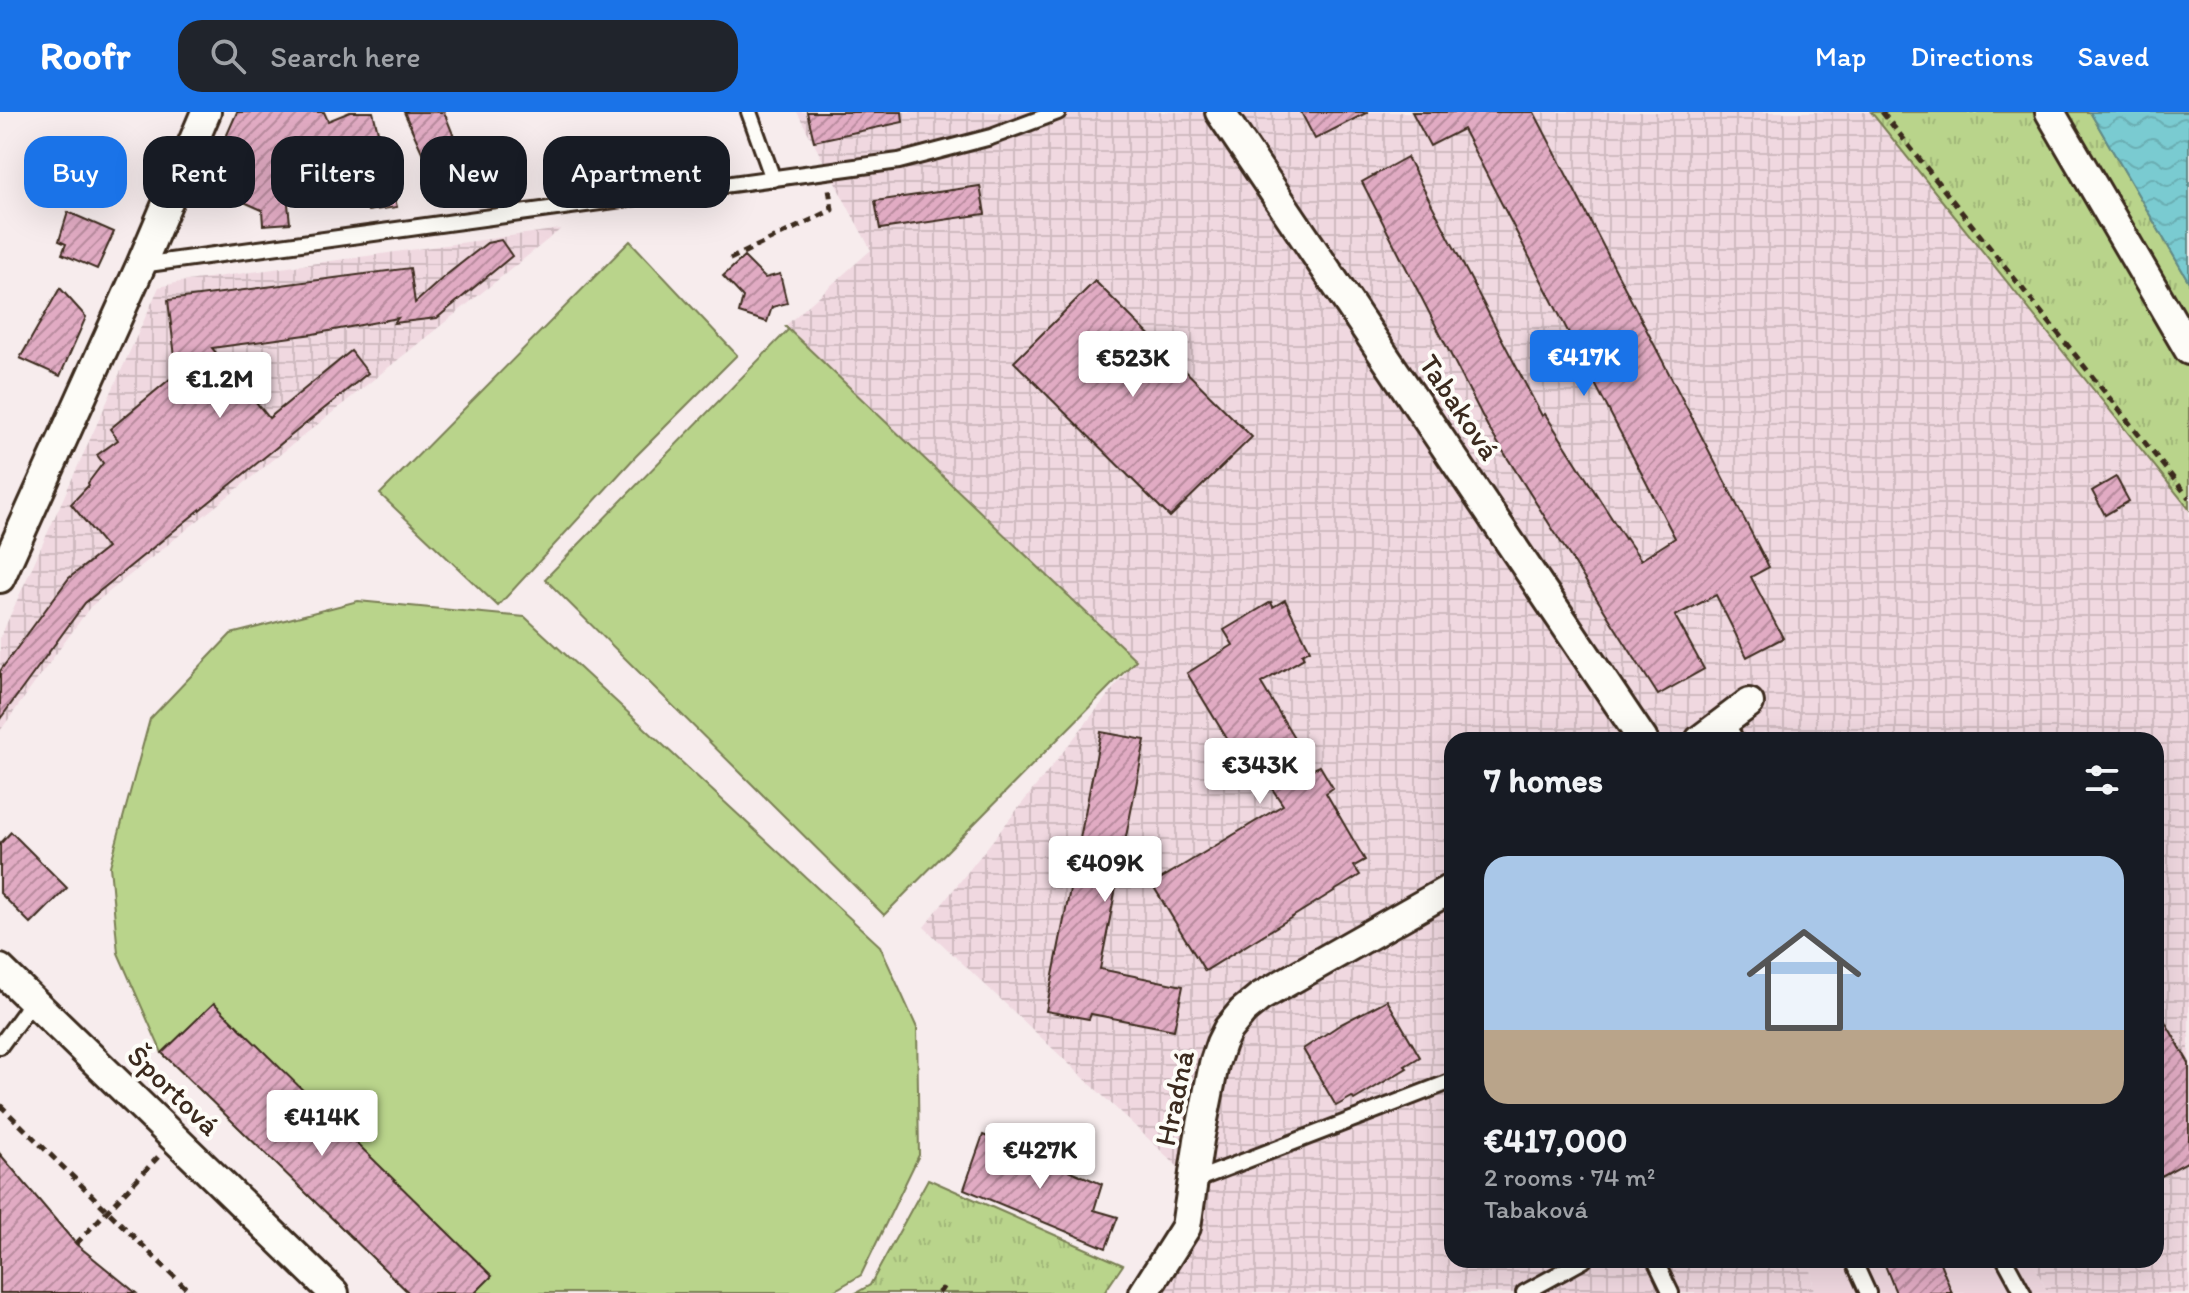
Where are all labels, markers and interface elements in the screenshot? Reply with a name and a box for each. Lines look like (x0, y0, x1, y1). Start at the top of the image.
search box (178, 20, 738, 92)
text: Roofr (40, 33, 130, 79)
icon: search (206, 34, 250, 78)
text: Search here (270, 38, 421, 75)
text: Map (1815, 39, 1866, 73)
text: Directions (1910, 39, 2034, 73)
text: Saved (2078, 39, 2149, 73)
chip: Buy (24, 136, 127, 208)
chip: Rent (143, 136, 255, 208)
chip: Filters (271, 136, 404, 208)
chip: New (420, 136, 527, 208)
chip: Apartment (543, 136, 730, 208)
pin: €417K (1528, 330, 1640, 398)
pin: €523K (1077, 331, 1189, 399)
text: €417K (1548, 340, 1620, 372)
text: €523K (1097, 341, 1169, 373)
street label: Tabaková (1411, 347, 1509, 467)
pin: €1.2M (164, 352, 276, 420)
text: €1.2M (186, 362, 254, 394)
pin: €343K (1204, 738, 1316, 806)
text: €343K (1222, 748, 1298, 780)
icon: filters (2080, 758, 2124, 802)
text: 7 homes (1484, 760, 1603, 801)
pin: €409K (1049, 836, 1161, 904)
text: €409K (1067, 846, 1143, 878)
icon: home (1732, 908, 1876, 1052)
street label: Športová (120, 1037, 229, 1144)
street label: Hradná (1146, 1046, 1202, 1149)
pin: €414K (266, 1090, 378, 1158)
text: €414K (285, 1100, 359, 1132)
text: €417,000 (1484, 1120, 1627, 1161)
pin: €427K (984, 1123, 1096, 1191)
text: €427K (1003, 1133, 1077, 1165)
text: 2 rooms · 74 m² (1484, 1161, 1655, 1193)
text: Tabaková (1484, 1193, 1588, 1225)

